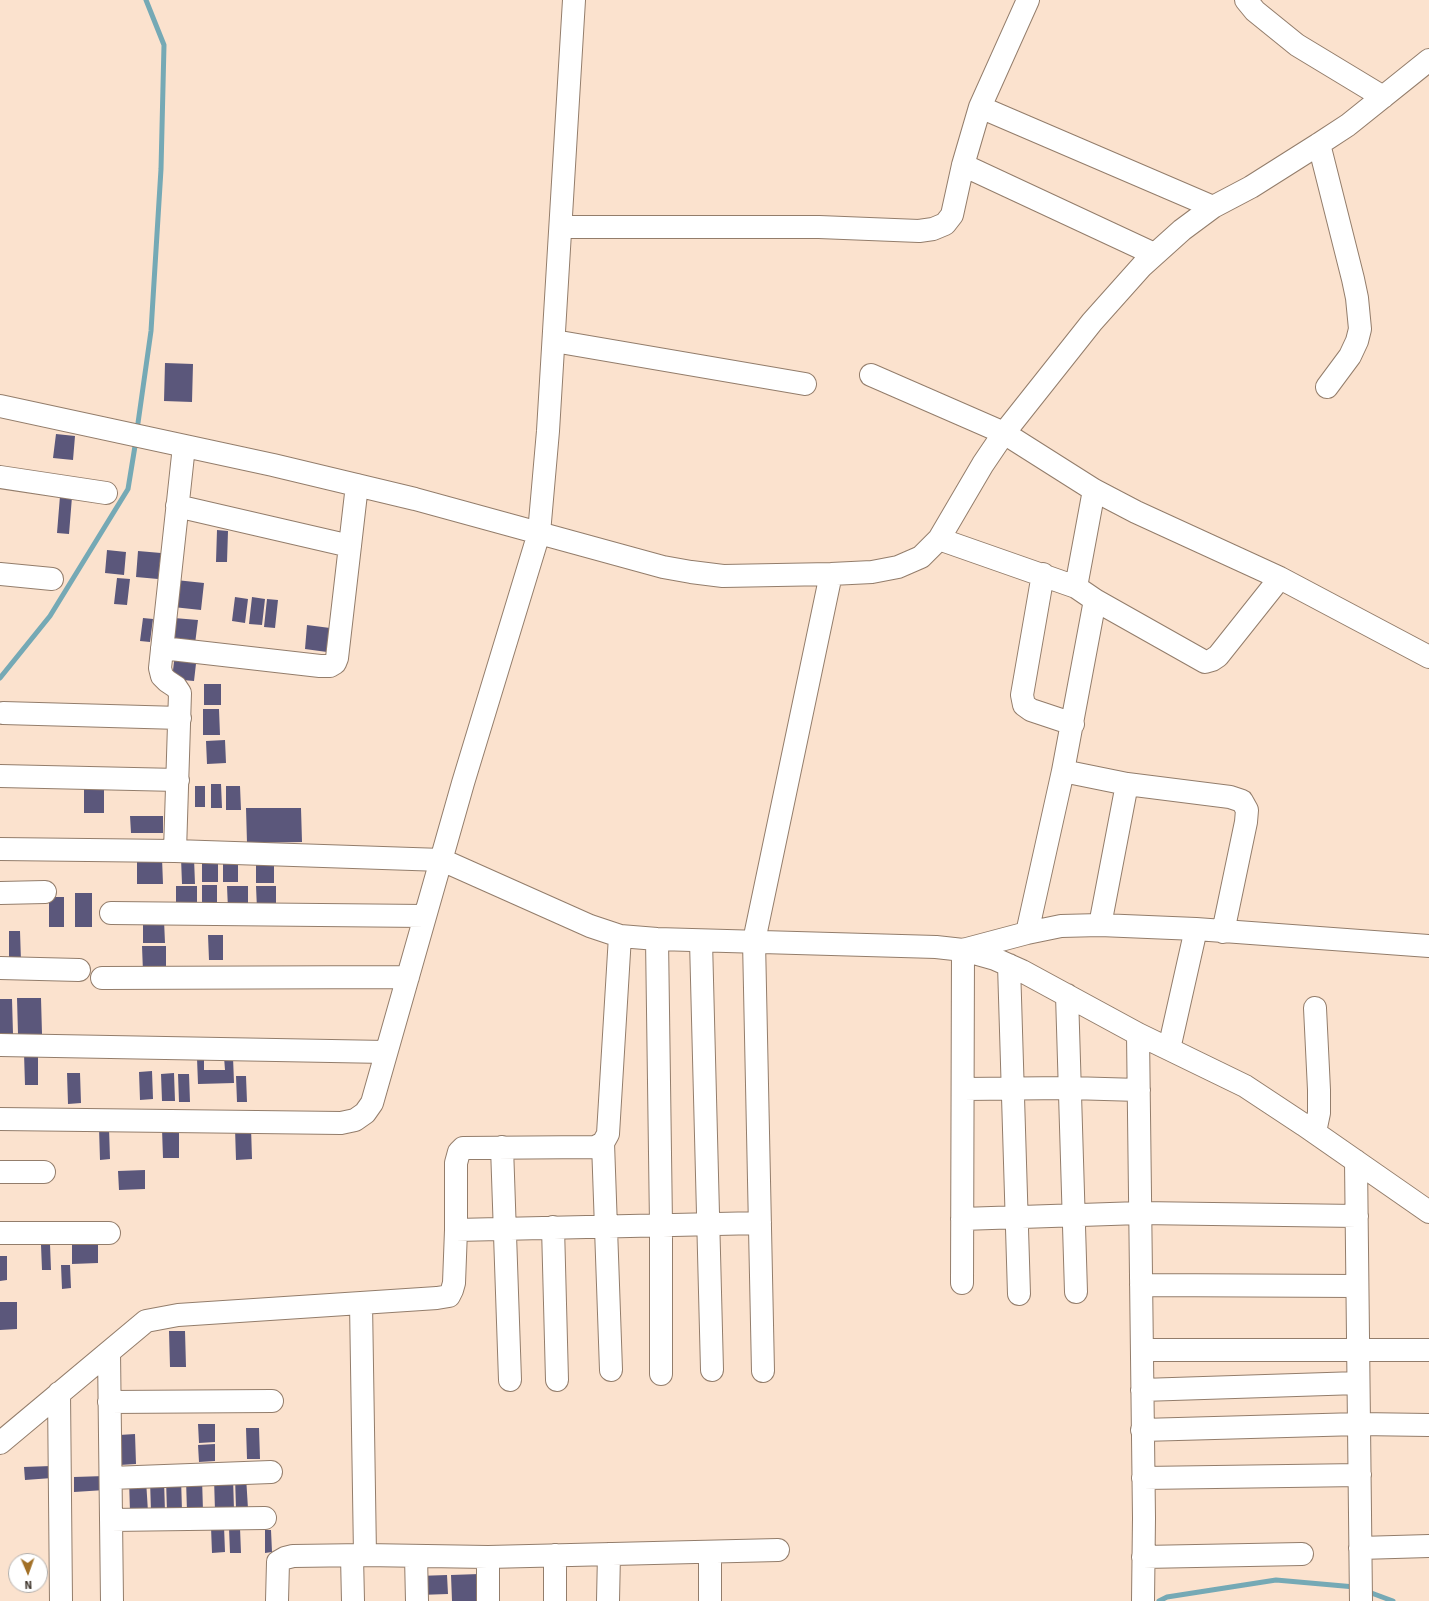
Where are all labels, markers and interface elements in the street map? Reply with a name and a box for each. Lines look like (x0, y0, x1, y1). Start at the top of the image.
north arrow (8, 1553, 48, 1593)
text: N (24, 1578, 32, 1591)

